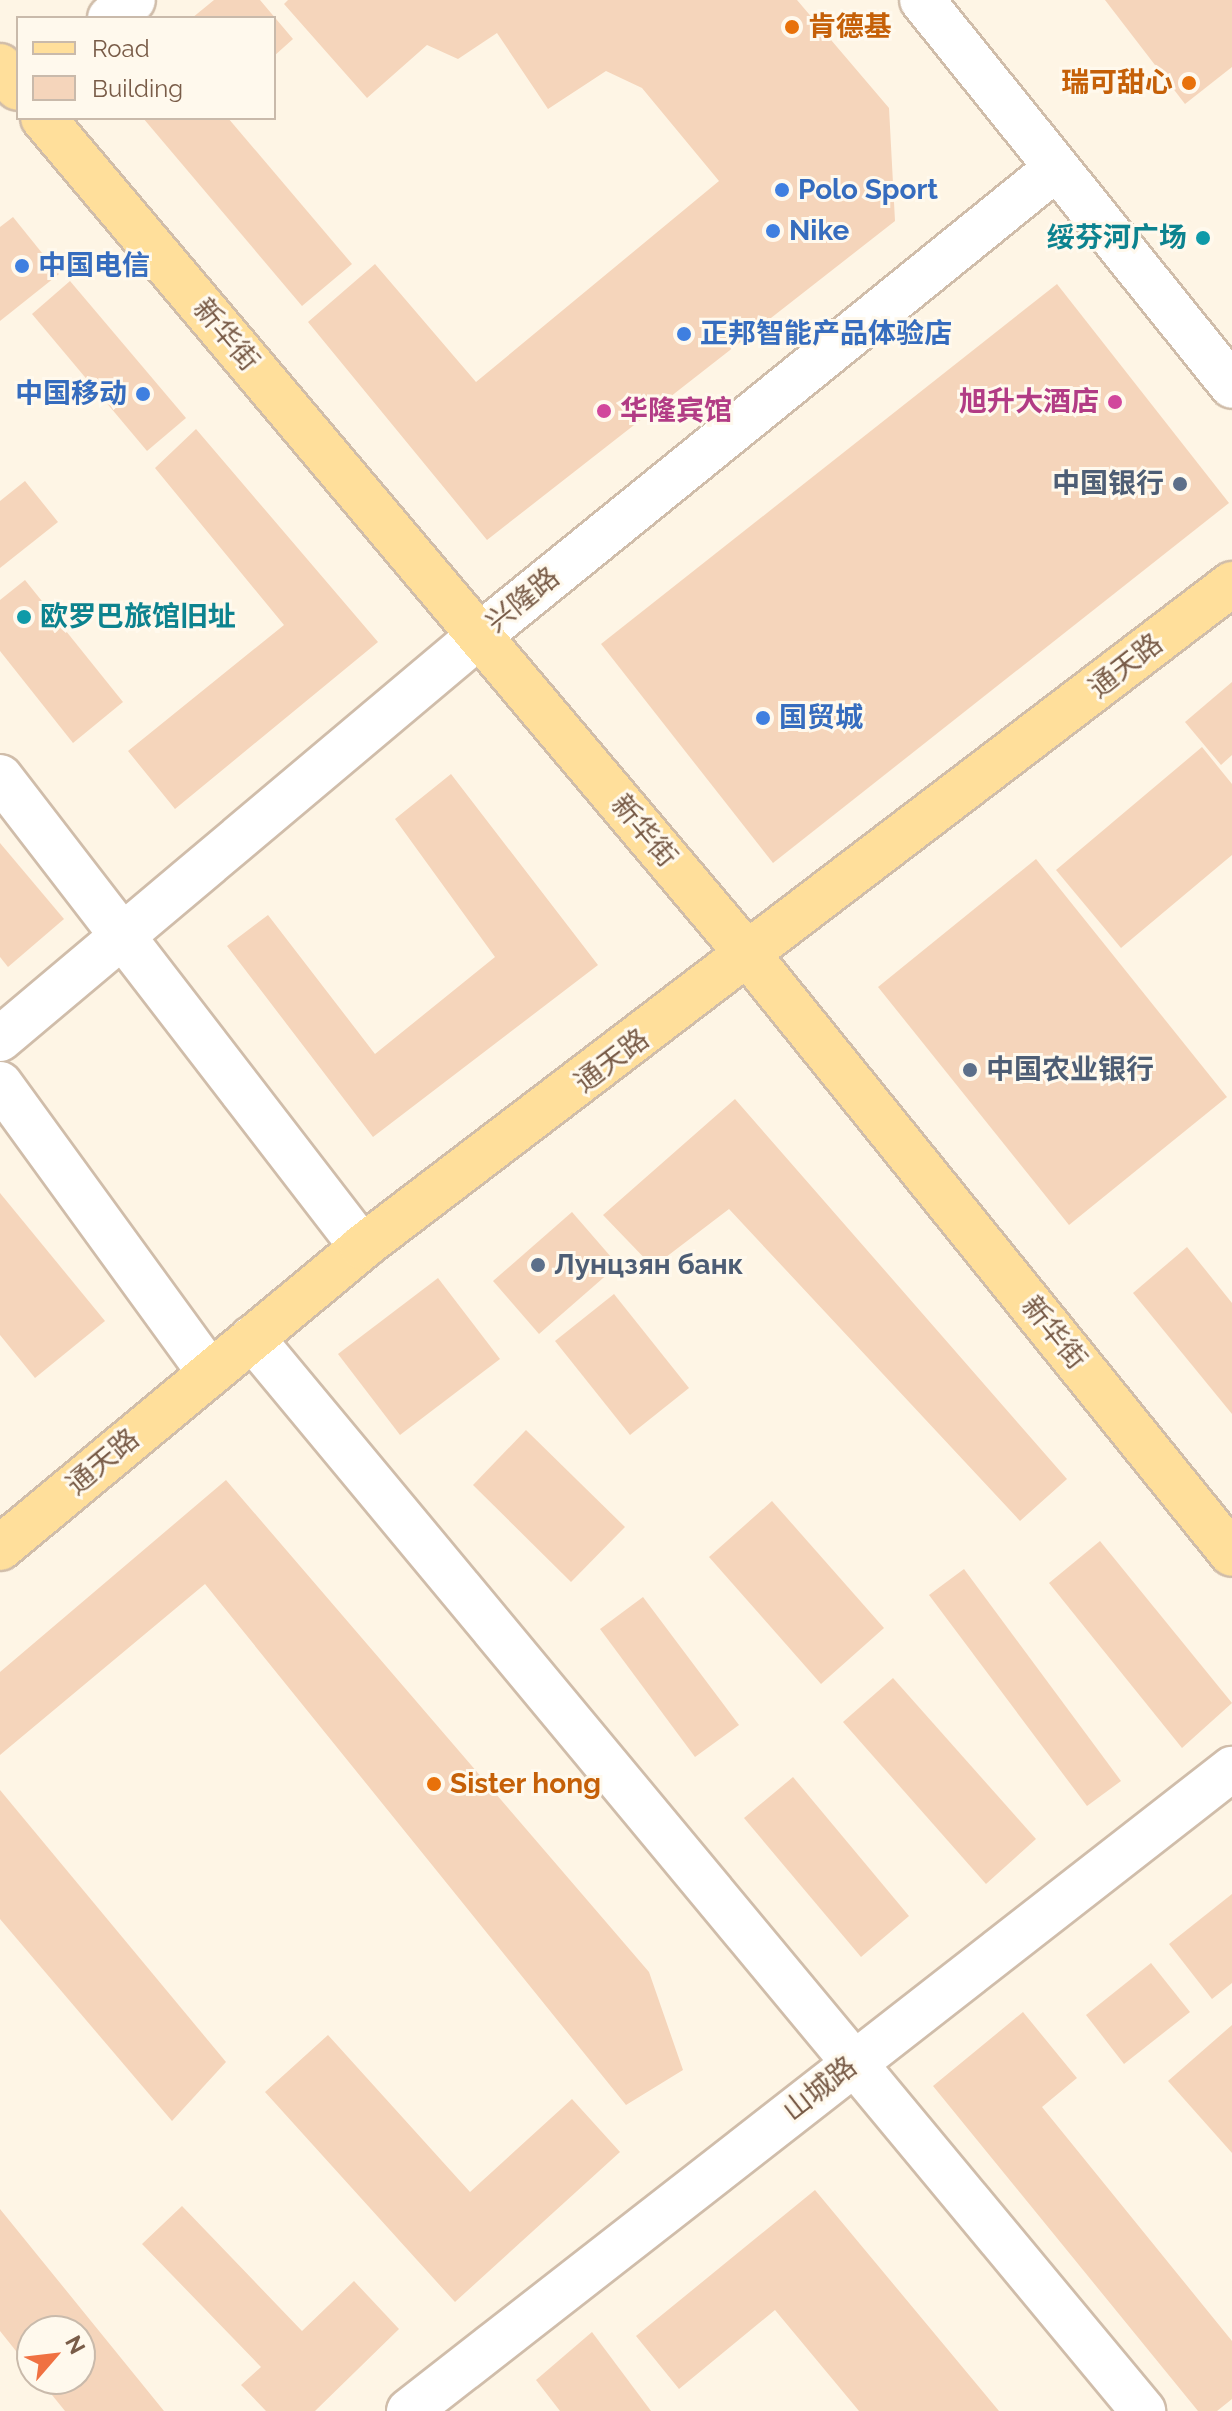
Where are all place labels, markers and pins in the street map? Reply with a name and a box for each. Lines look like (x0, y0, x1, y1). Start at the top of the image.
place label: 肯德基 (808, 10, 892, 44)
marker: 肯德基 (783, 18, 801, 36)
place label: 瑞可甜心 (1061, 66, 1173, 100)
marker: 瑞可甜心 (1180, 74, 1198, 92)
place label: Polo Sport (798, 173, 938, 207)
marker: Polo Sport (773, 181, 791, 199)
place label: Nike (789, 214, 849, 248)
place label: 绥芬河广场 (1047, 221, 1187, 255)
marker: Nike (764, 222, 782, 240)
marker: 绥芬河广场 (1194, 229, 1212, 247)
place label: 中国电信 (38, 249, 150, 283)
marker: 中国电信 (13, 257, 31, 275)
place label: 正邦智能产品体验店 (700, 317, 952, 351)
marker: 正邦智能产品体验店 (675, 325, 693, 343)
place label: 中国移动 (15, 377, 127, 411)
marker: 中国移动 (134, 385, 152, 403)
place label: 旭升大酒店 (959, 385, 1099, 419)
marker: 旭升大酒店 (1106, 393, 1124, 411)
place label: 华隆宾馆 (620, 394, 732, 428)
marker: 华隆宾馆 (595, 402, 613, 420)
place label: 中国银行 (1052, 467, 1164, 501)
marker: 中国银行 (1171, 475, 1189, 493)
place label: 欧罗巴旅馆旧址 (40, 600, 236, 634)
marker: 欧罗巴旅馆旧址 (15, 608, 33, 626)
place label: 国贸城 (779, 701, 863, 735)
marker: 国贸城 (754, 709, 772, 727)
place label: 中国农业银行 (986, 1053, 1154, 1087)
marker: 中国农业银行 (961, 1061, 979, 1079)
place label: Лунцзян банк (554, 1248, 744, 1282)
marker: Лунцзян банк (529, 1256, 547, 1274)
place label: Sister hong (450, 1767, 602, 1801)
marker: Sister hong (425, 1775, 443, 1793)

